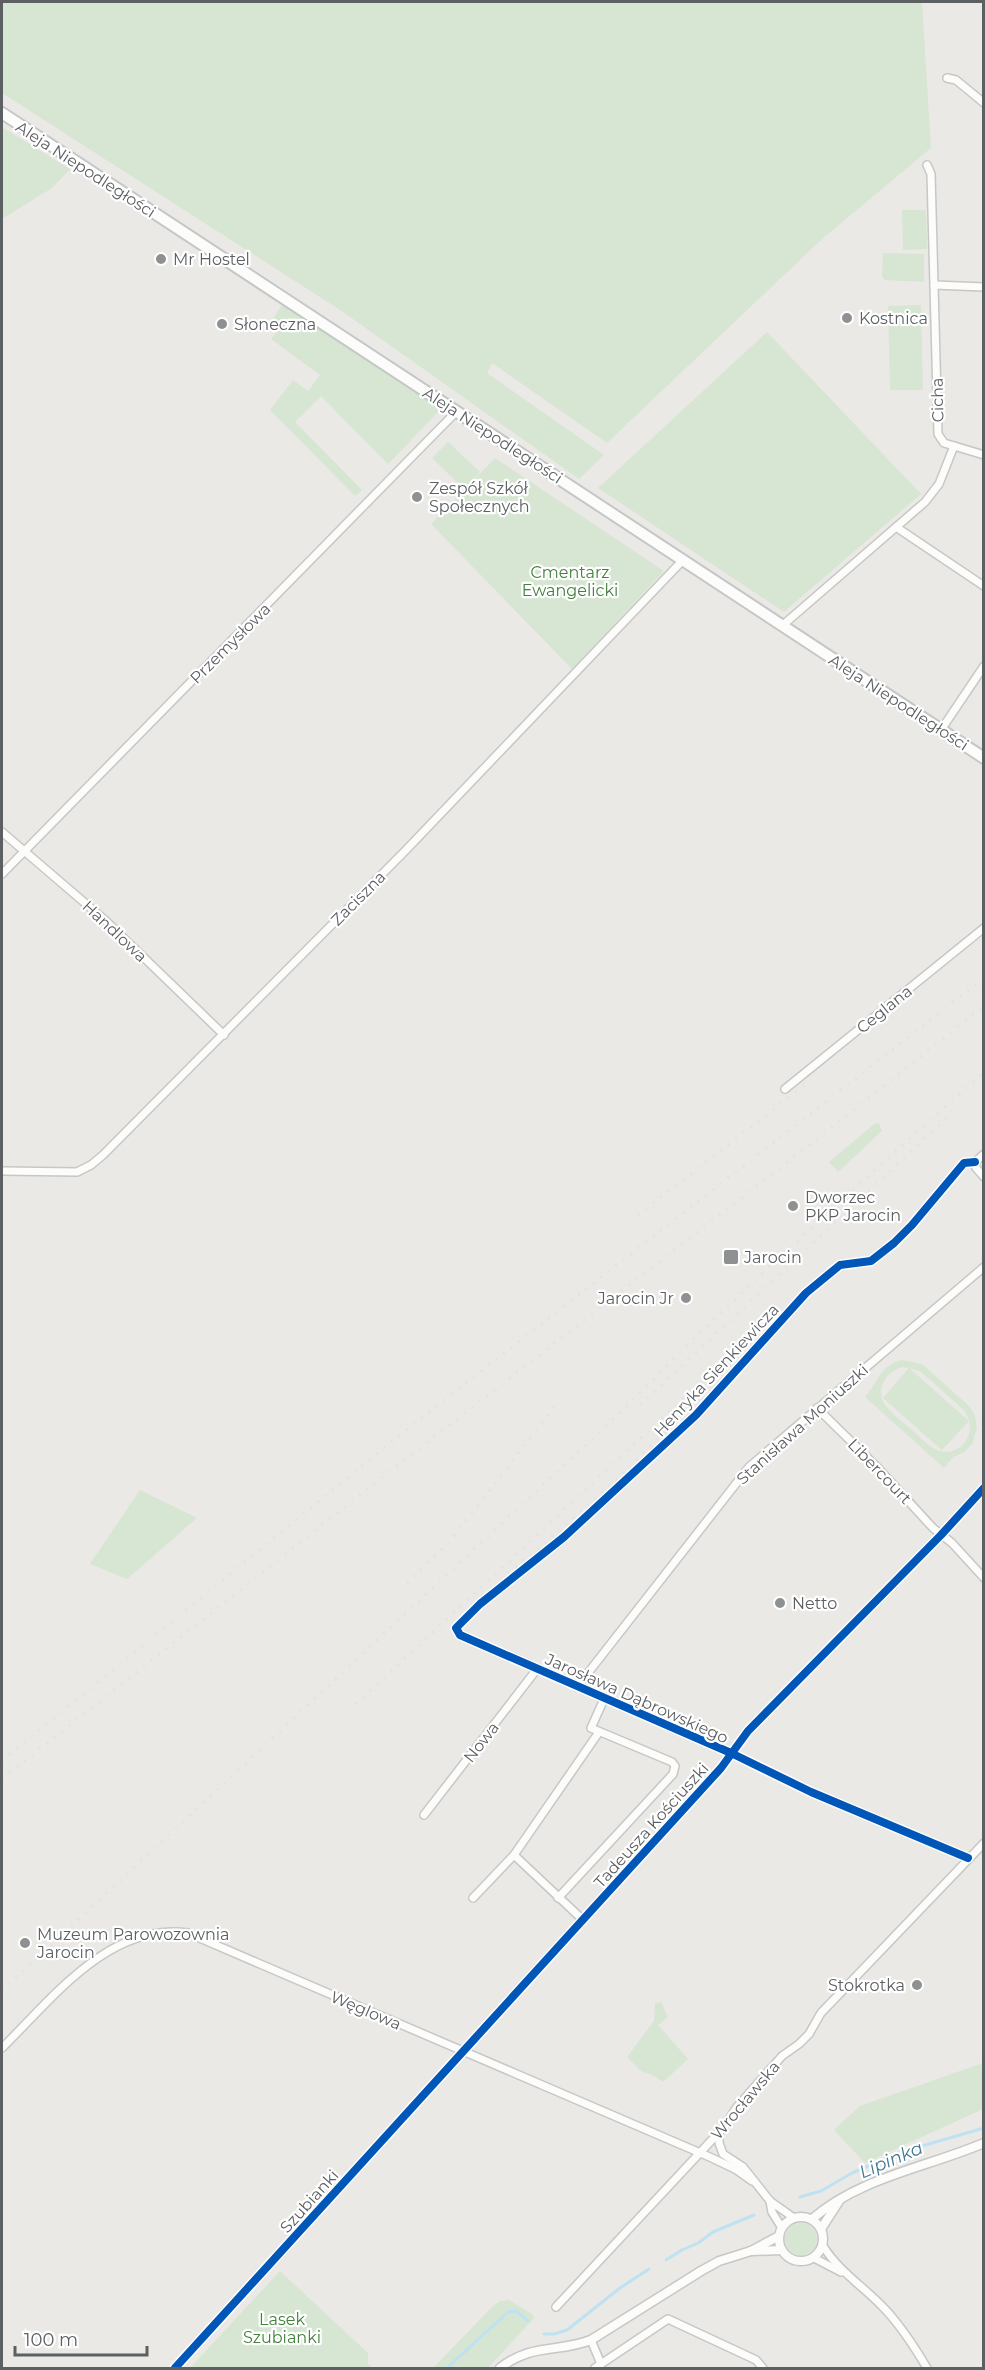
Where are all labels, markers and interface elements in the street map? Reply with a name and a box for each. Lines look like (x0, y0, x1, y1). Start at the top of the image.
street label: Aleja Niepodległości (12, 117, 159, 222)
place label: Mr Hostel (173, 250, 250, 269)
marker: Mr Hostel (154, 252, 168, 266)
place label: Kostnica (859, 309, 928, 328)
marker: Kostnica (840, 311, 854, 325)
place label: Słoneczna (234, 315, 316, 334)
marker: Słoneczna (215, 317, 229, 331)
street label: Cicha (928, 377, 947, 423)
street label: Aleja Niepodległości (419, 383, 566, 488)
place label: Zespół Szkół Społecznych (429, 479, 530, 516)
marker: Zespół Szkół Społecznych (410, 490, 424, 504)
park label: Cmentarz Ewangelicki (522, 563, 618, 600)
street label: Przemysłowa (186, 599, 274, 687)
street label: Aleja Niepodległości (825, 650, 972, 755)
street label: Zaciszna (327, 867, 390, 930)
street label: Handlowa (78, 897, 151, 966)
street label: Ceglana (853, 981, 916, 1037)
place label: Dworzec PKP Jarocin (805, 1188, 901, 1225)
marker: Dworzec PKP Jarocin (786, 1199, 800, 1213)
marker: Jarocin (722, 1248, 740, 1266)
place label: Jarocin (743, 1248, 802, 1267)
place label: Jarocin Jr (597, 1289, 674, 1308)
marker: Jarocin Jr (679, 1291, 693, 1305)
street label: Henryka Sienkiewicza (650, 1300, 783, 1441)
street label: Stanisława Moniuszki (733, 1360, 872, 1488)
street label: Libercourt (844, 1435, 916, 1508)
place label: Netto (792, 1594, 837, 1613)
marker: Netto (773, 1596, 787, 1610)
street label: Jarosława Dąbrowskiego (541, 1649, 731, 1747)
street label: Nowa (460, 1718, 503, 1766)
street label: Tadeusza Kościuszki (590, 1759, 713, 1892)
place label: Muzeum Parowozownia Jarocin (36, 1925, 230, 1962)
marker: Muzeum Parowozownia Jarocin (18, 1936, 32, 1950)
place label: Stokrotka (828, 1976, 905, 1995)
marker: Stokrotka (910, 1978, 924, 1992)
street label: Węglowa (328, 1987, 404, 2034)
street label: Wrocławska (707, 2057, 784, 2144)
water label: Lipinka (856, 2137, 926, 2183)
street label: Szubianki (276, 2166, 343, 2237)
park label: Lasek Szubianki (243, 2310, 321, 2347)
scale bar (15, 2319, 147, 2357)
text: 100 m (24, 2329, 78, 2351)

